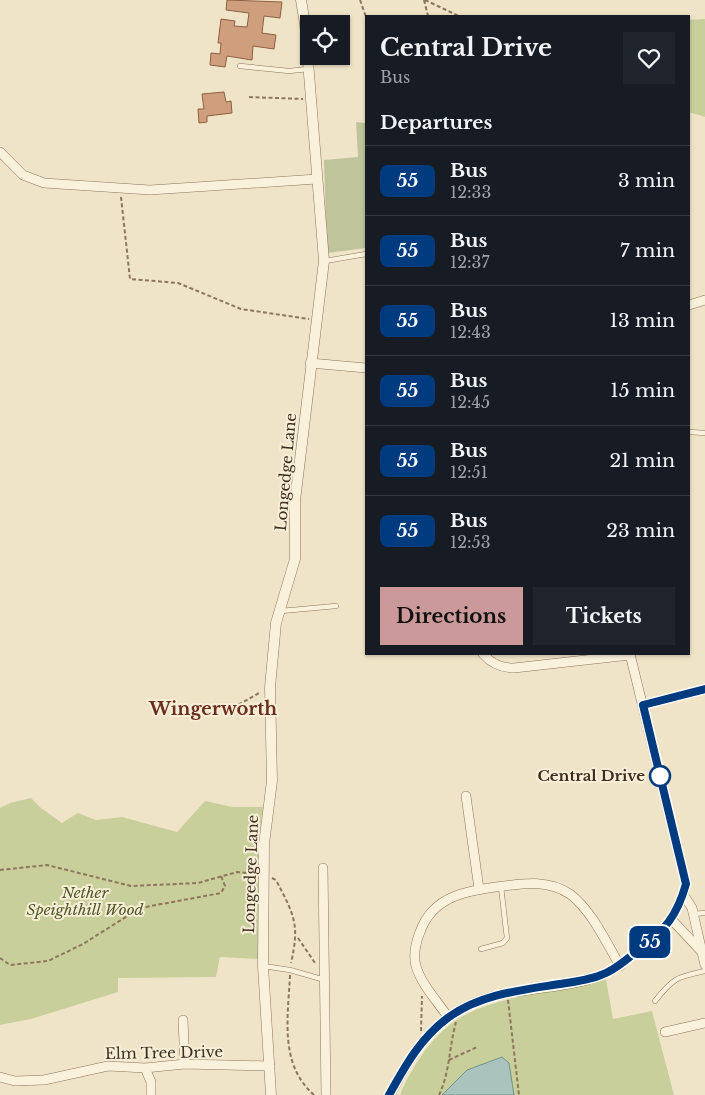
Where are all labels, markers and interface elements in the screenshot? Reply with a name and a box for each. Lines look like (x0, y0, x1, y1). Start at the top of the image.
map controls (300, 15, 350, 65)
button: locate (300, 15, 350, 65)
button: heart (623, 32, 675, 84)
text: Central Drive (380, 33, 552, 62)
text: Bus (380, 67, 410, 87)
text: Departures (380, 111, 492, 134)
text: Bus (450, 159, 487, 182)
text: 3 min (618, 169, 675, 192)
text: 55 (397, 170, 418, 192)
text: 12:33 (450, 182, 491, 202)
text: Bus (450, 229, 487, 252)
text: 7 min (620, 239, 675, 262)
text: 55 (397, 240, 418, 262)
text: 12:37 (450, 252, 489, 272)
text: Bus (450, 299, 487, 322)
text: 13 min (609, 309, 675, 332)
text: 55 (397, 310, 418, 332)
text: 12:43 (450, 322, 491, 342)
text: Bus (450, 369, 487, 392)
text: 15 min (610, 379, 675, 402)
text: 55 (397, 380, 418, 402)
text: 12:45 (450, 392, 490, 412)
street label: Longedge Lane (271, 412, 300, 532)
text: Bus (450, 439, 487, 462)
text: 21 min (609, 449, 675, 472)
text: 55 (397, 450, 418, 472)
text: 12:51 (450, 462, 488, 482)
text: Bus (450, 509, 487, 532)
text: 23 min (606, 519, 675, 542)
text: 55 (397, 520, 418, 542)
text: 12:53 (450, 532, 491, 552)
button: Directions (380, 587, 523, 645)
button: Tickets (533, 587, 675, 645)
district label: Wingerworth (148, 698, 277, 720)
marker: Central Drive (649, 765, 671, 787)
place label: Central Drive (538, 766, 645, 785)
street label: Longedge Lane (239, 814, 262, 934)
park label: Nether Speighthill Wood (27, 883, 143, 919)
line badge: 55 (628, 926, 672, 958)
text: 55 (639, 931, 661, 953)
street label: Elm Tree Drive (105, 1042, 223, 1063)

